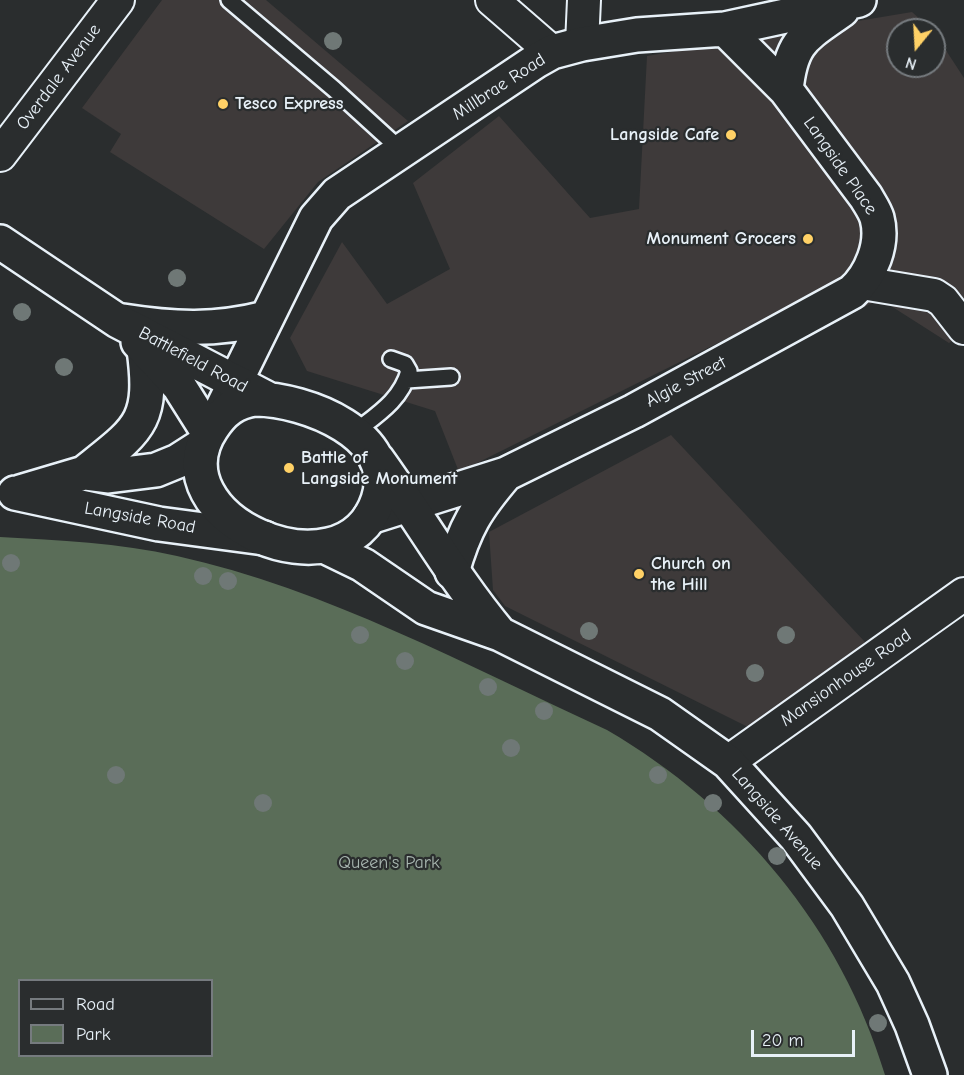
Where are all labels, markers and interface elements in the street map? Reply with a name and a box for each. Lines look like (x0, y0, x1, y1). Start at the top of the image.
north arrow (886, 18, 946, 78)
street label: Overdale Avenue (12, 20, 106, 134)
street label: Millbrae Road (448, 49, 550, 125)
text: N (903, 53, 919, 73)
place label: Tesco Express (235, 93, 343, 115)
marker: Tesco Express (216, 97, 230, 111)
street label: Langside Place (798, 113, 882, 219)
place label: Langside Cafe (610, 124, 719, 146)
marker: Langside Cafe (724, 128, 738, 142)
place label: Monument Grocers (647, 228, 796, 250)
marker: Monument Grocers (801, 232, 815, 246)
street label: Battlefield Road (135, 322, 251, 398)
street label: Algie Street (642, 352, 730, 412)
place label: Battle of Langside Monument (301, 447, 457, 490)
marker: Battle of Langside Monument (282, 461, 296, 475)
street label: Langside Road (83, 498, 197, 538)
place label: Church on the Hill (651, 553, 731, 596)
marker: Church on the Hill (632, 567, 646, 581)
street label: Mansionhouse Road (776, 625, 916, 731)
street label: Langside Avenue (727, 763, 827, 875)
park label: Queen's Park (338, 852, 440, 874)
legend (18, 979, 213, 1057)
text: Road (76, 994, 115, 1015)
scale bar (754, 1018, 858, 1056)
text: Park (76, 1024, 110, 1045)
text: 20 m (762, 1030, 803, 1051)

